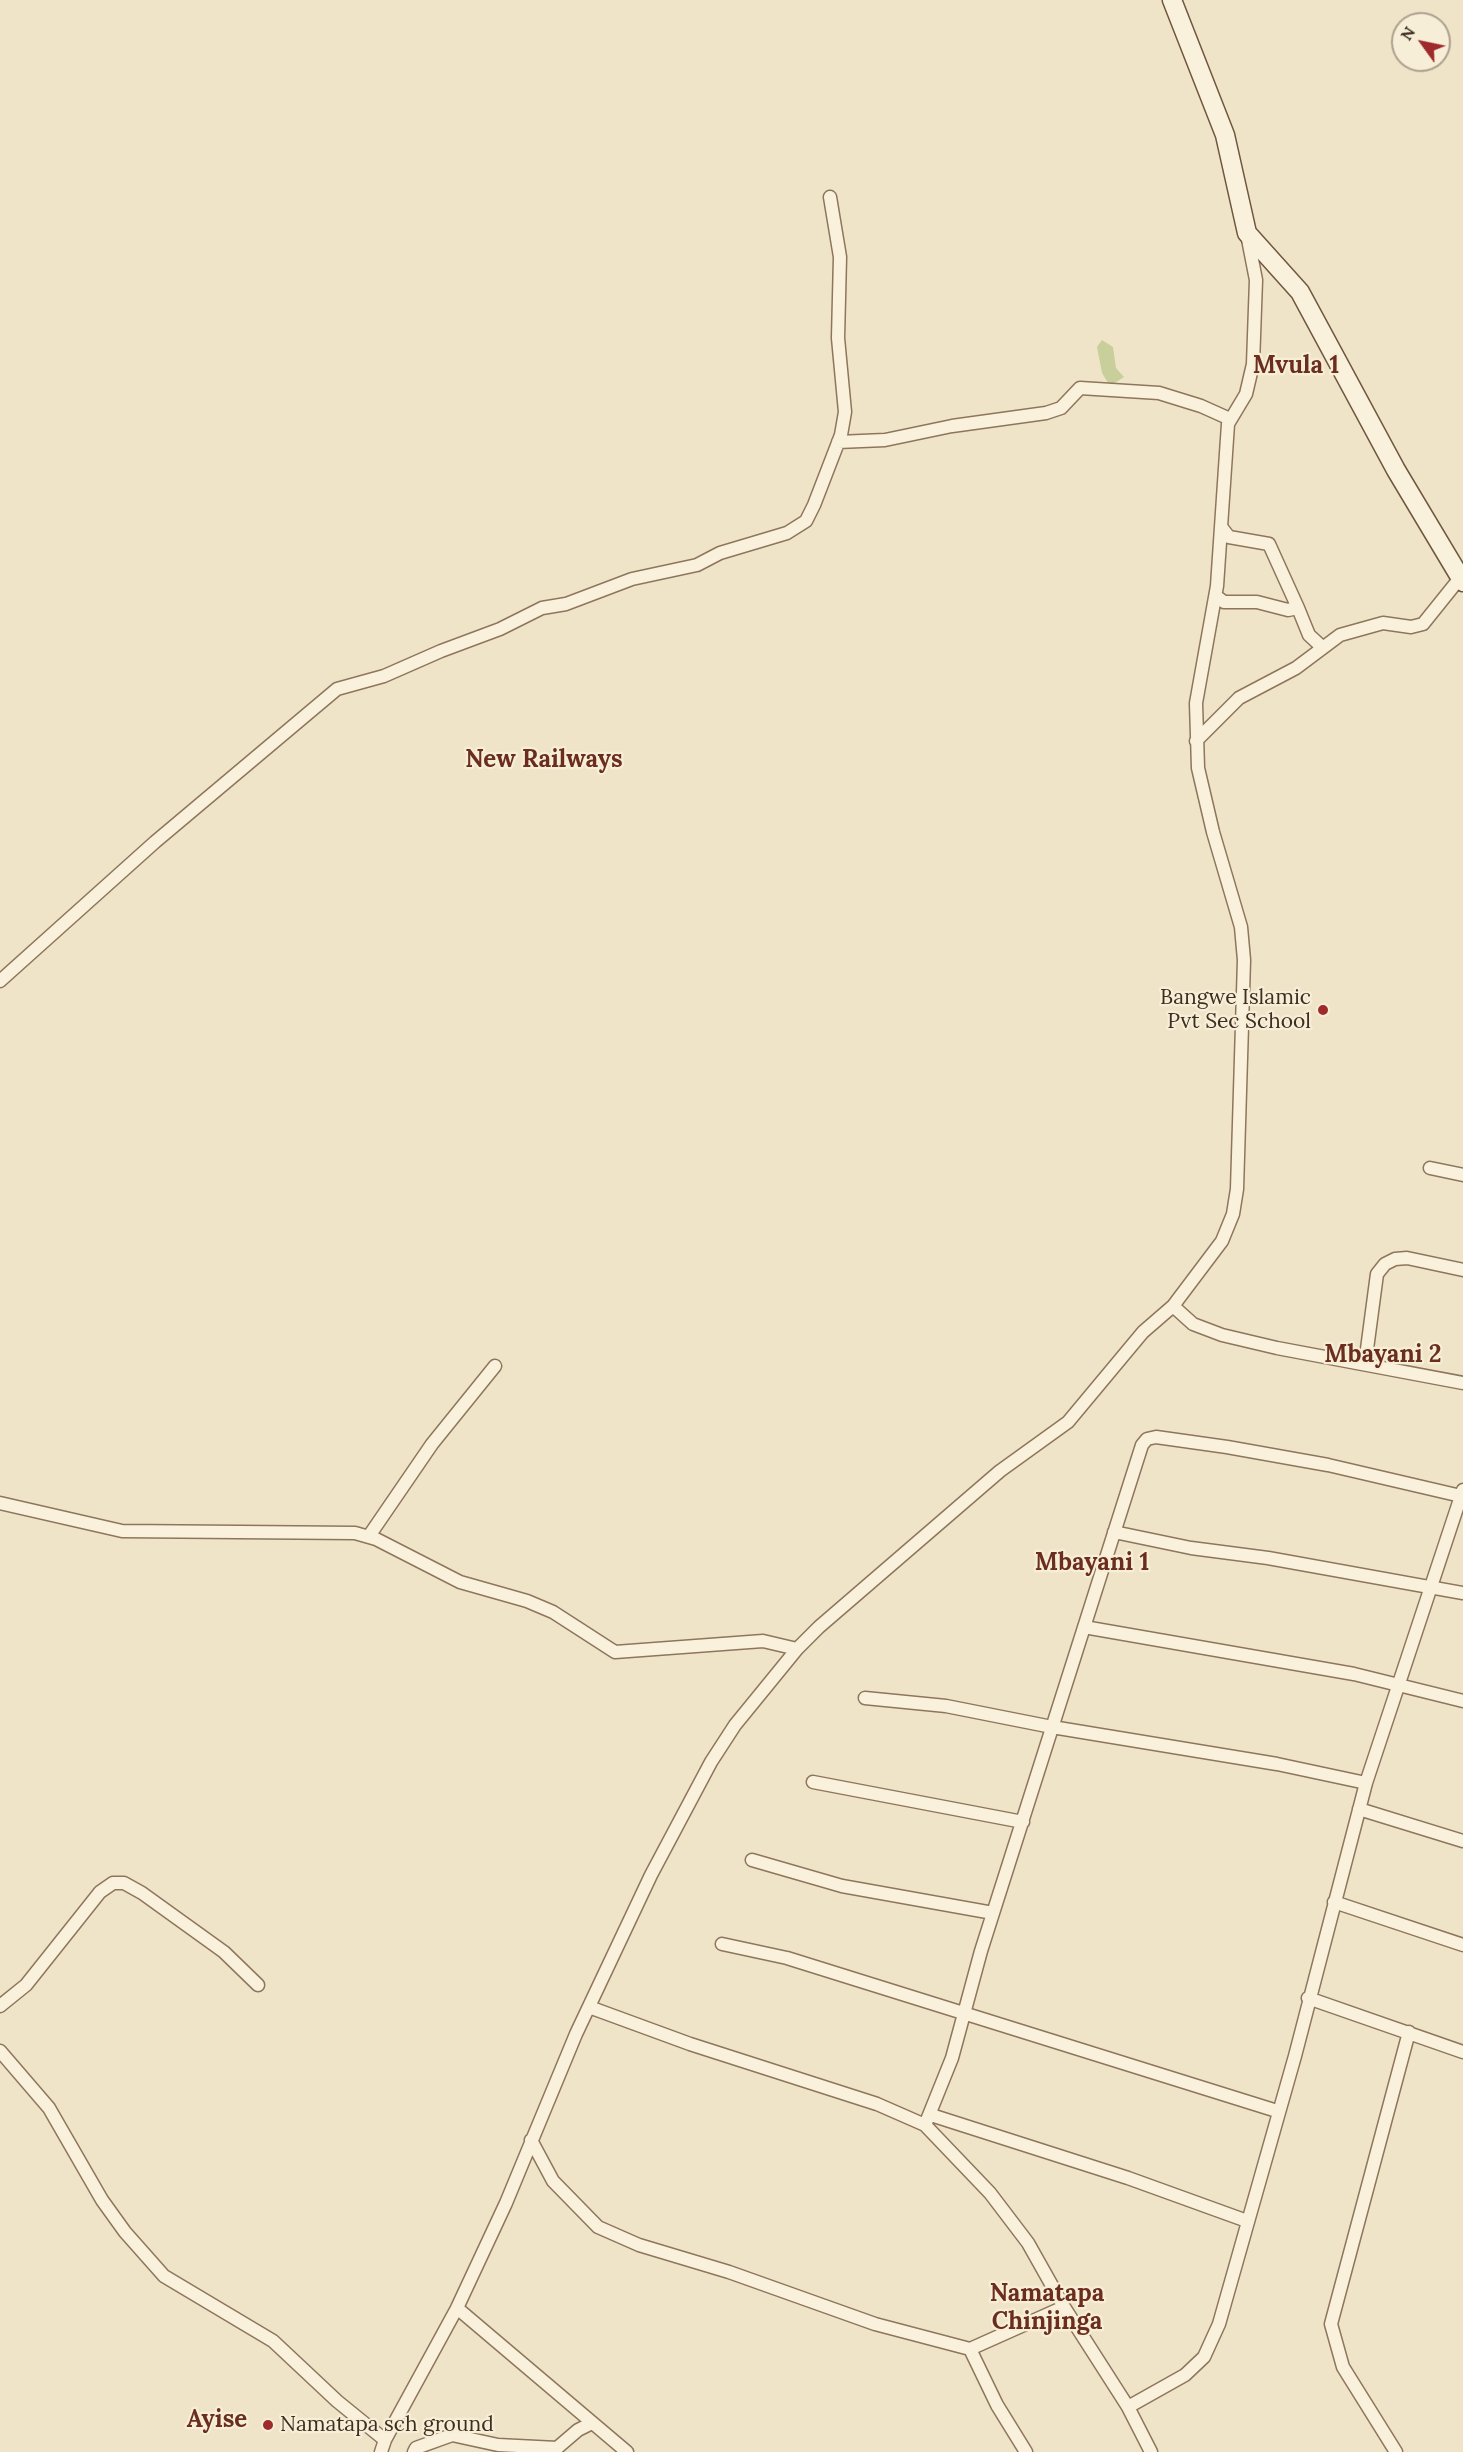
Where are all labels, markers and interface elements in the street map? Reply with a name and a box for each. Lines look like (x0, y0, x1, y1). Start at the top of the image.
north arrow (1391, 12, 1451, 72)
text: N (1396, 23, 1419, 44)
district label: Mvula 1 (1253, 352, 1339, 380)
district label: New Railways (465, 746, 623, 774)
place label: Bangwe Islamic Pvt Sec School (1160, 985, 1311, 1035)
marker: Bangwe Islamic Pvt Sec School (1316, 1003, 1330, 1017)
district label: Mbayani 2 (1324, 1341, 1442, 1369)
district label: Mbayani 1 (1035, 1549, 1149, 1577)
district label: Namatapa Chinjinga (990, 2280, 1104, 2336)
district label: Ayise (187, 2406, 247, 2434)
place label: Namatapa sch ground (280, 2412, 494, 2438)
marker: Namatapa sch ground (261, 2418, 275, 2432)

